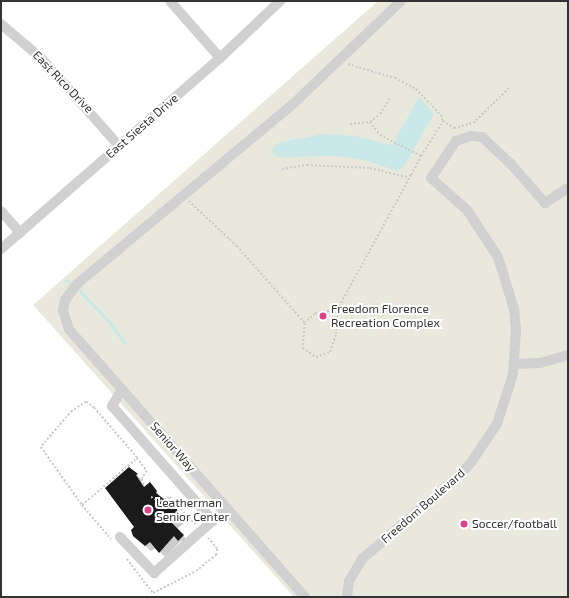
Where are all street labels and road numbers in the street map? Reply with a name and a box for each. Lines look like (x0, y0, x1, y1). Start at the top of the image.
street label: East Rico Drive (30, 48, 96, 116)
street label: East Siesta Drive (103, 91, 181, 161)
street label: Senior Way (147, 419, 199, 475)
street label: Freedom Boulevard (378, 466, 468, 546)

